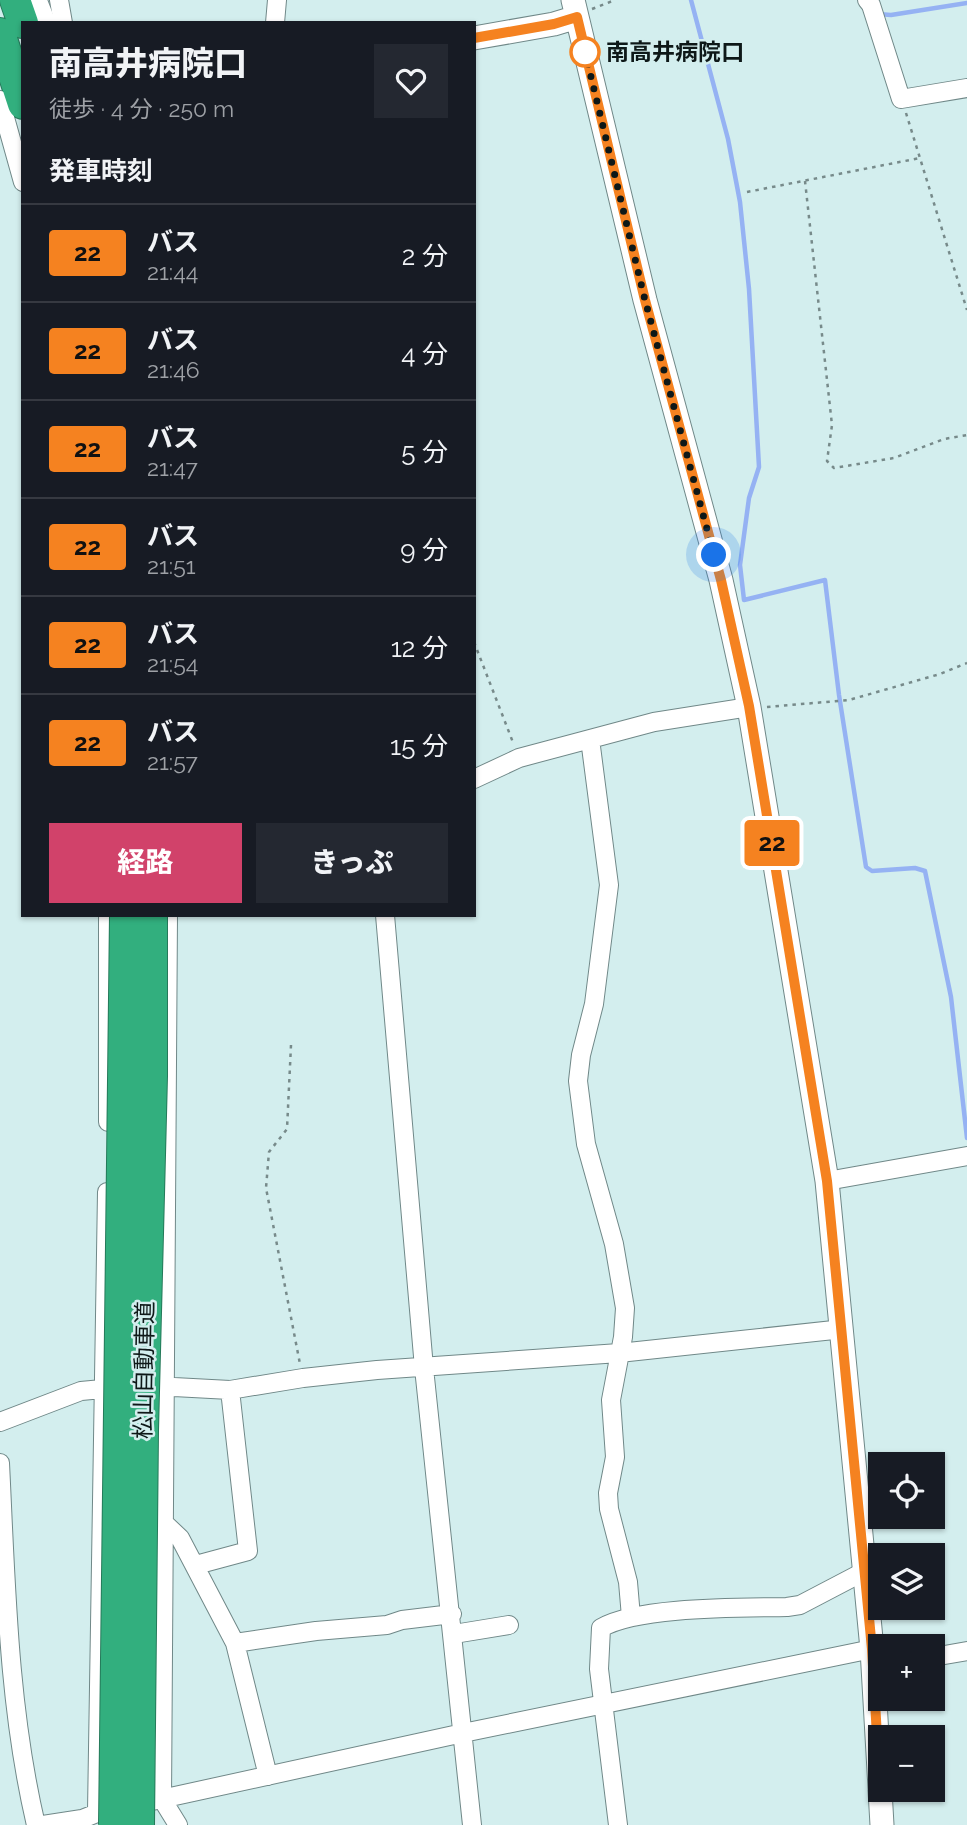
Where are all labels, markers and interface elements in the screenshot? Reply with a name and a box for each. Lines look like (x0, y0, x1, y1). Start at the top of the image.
marker: 南高井病院口 (570, 37, 600, 67)
place label: 南高井病院口 (606, 38, 744, 65)
text: 南高井病院口 (49, 44, 247, 83)
button: heart (374, 44, 448, 118)
text: 徒歩 · 4 分 · 250 m (49, 95, 234, 122)
text: 発車時刻 (49, 156, 153, 186)
text: バス (147, 227, 199, 257)
text: 22 (74, 238, 101, 267)
text: 2 分 (402, 241, 448, 271)
text: 21:44 (147, 258, 198, 285)
text: バス (147, 325, 199, 355)
text: 22 (74, 336, 101, 365)
text: 4 分 (401, 339, 448, 369)
text: 21:46 (147, 356, 200, 383)
text: バス (147, 423, 199, 453)
text: 22 (74, 434, 101, 463)
text: 5 分 (401, 437, 448, 467)
text: 21:47 (147, 454, 198, 481)
text: バス (147, 521, 199, 551)
text: 22 (74, 532, 101, 561)
text: 9 分 (400, 535, 448, 565)
your location (696, 537, 731, 572)
text: 21:51 (147, 552, 196, 579)
text: バス (147, 619, 199, 649)
text: 22 (74, 630, 101, 659)
text: 12 分 (391, 633, 448, 663)
text: 21:54 (147, 650, 198, 677)
text: バス (147, 717, 199, 747)
text: 22 (74, 728, 101, 757)
text: 15 分 (390, 731, 448, 761)
text: 21:57 (147, 748, 198, 775)
line badge: 22 (740, 820, 804, 866)
button: 経路 (49, 823, 242, 903)
button: きっぷ (256, 823, 448, 903)
text: 22 (758, 828, 786, 857)
street label: 松山自動車道 (129, 1301, 158, 1439)
map controls (868, 1452, 945, 1802)
button: locate (868, 1452, 945, 1529)
button: layers (868, 1543, 945, 1620)
button: + (868, 1634, 945, 1711)
button: − (868, 1725, 945, 1802)

